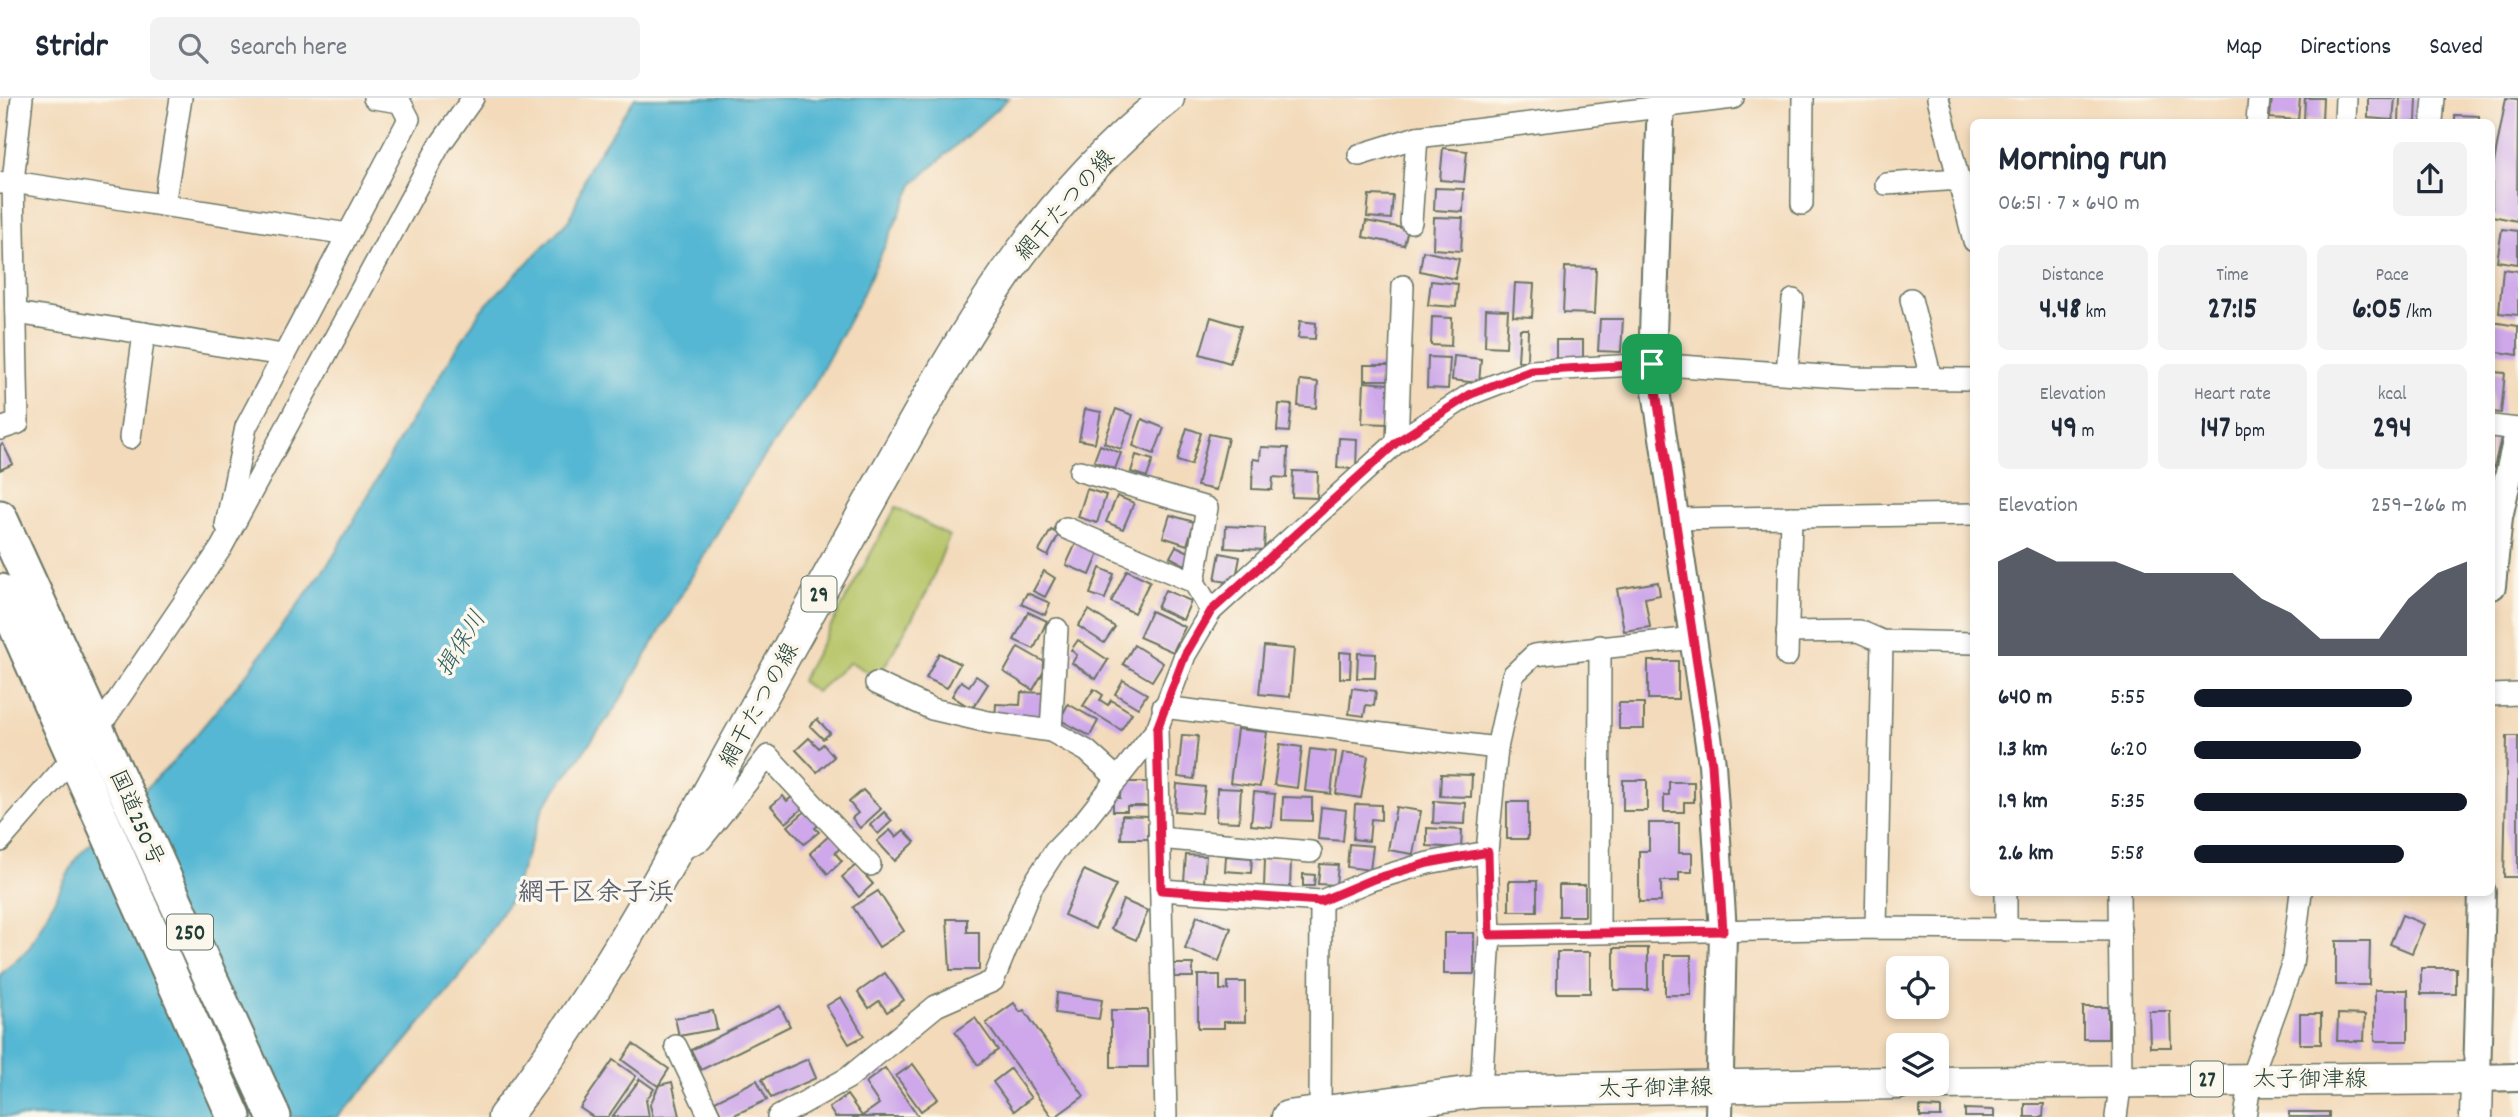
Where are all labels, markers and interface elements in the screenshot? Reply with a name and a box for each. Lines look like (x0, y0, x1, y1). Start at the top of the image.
search box (150, 17, 640, 80)
text: Stridr (35, 25, 108, 72)
icon: search (174, 29, 212, 67)
text: Search here (230, 30, 347, 67)
text: Map (2226, 31, 2262, 65)
text: Directions (2300, 31, 2391, 65)
text: Saved (2429, 31, 2483, 65)
text: Morning run (1998, 134, 2167, 189)
button: share (2393, 142, 2467, 216)
street label: 網干たつの線 (1009, 143, 1124, 269)
text: 06:51 · 7 × 640 m (1998, 188, 2140, 221)
text: Distance (2042, 263, 2104, 290)
text: Time (2216, 263, 2249, 290)
text: Pace (2375, 263, 2409, 290)
text: 4.48 (2039, 290, 2081, 333)
text: 27:15 (2207, 290, 2258, 333)
text: 6:05 (2352, 290, 2402, 333)
text: km (2081, 300, 2106, 327)
text: /km (2402, 300, 2432, 327)
pin (1622, 334, 1682, 394)
icon: arrive (1633, 345, 1671, 383)
text: Elevation (2040, 382, 2106, 409)
text: Heart rate (2194, 382, 2271, 409)
text: kcal (2378, 382, 2407, 409)
text: 49 (2051, 409, 2077, 452)
text: 147 (2200, 409, 2231, 452)
text: 294 (2373, 409, 2412, 452)
text: m (2077, 419, 2095, 446)
text: bpm (2231, 419, 2265, 446)
text: Elevation (1998, 490, 2078, 523)
text: 259–266 m (2371, 490, 2467, 523)
road number: 29 (802, 576, 836, 612)
water label: 揖保川 (429, 605, 496, 684)
street label: 網干たつの線 (713, 637, 809, 774)
text: 640 m (1998, 682, 2052, 715)
text: 5:55 (2110, 682, 2146, 715)
text: 1.3 km (1998, 734, 2048, 767)
text: 6:20 (2110, 734, 2148, 767)
street label: 国道250号 (99, 765, 171, 872)
text: 1.9 km (1998, 786, 2048, 819)
text: 5:35 (2110, 786, 2145, 819)
text: 2.6 km (1998, 838, 2054, 871)
text: 5:58 (2110, 838, 2144, 871)
district label: 網干区余子浜 (518, 876, 674, 913)
road number: 250 (167, 914, 213, 950)
map controls (1886, 956, 1949, 1096)
button: locate (1886, 956, 1949, 1019)
button: layers (1886, 1033, 1949, 1096)
road number: 27 (2191, 1062, 2223, 1096)
street label: 太子御津線 (2253, 1065, 2368, 1098)
street label: 太子御津線 (1597, 1073, 1713, 1108)

